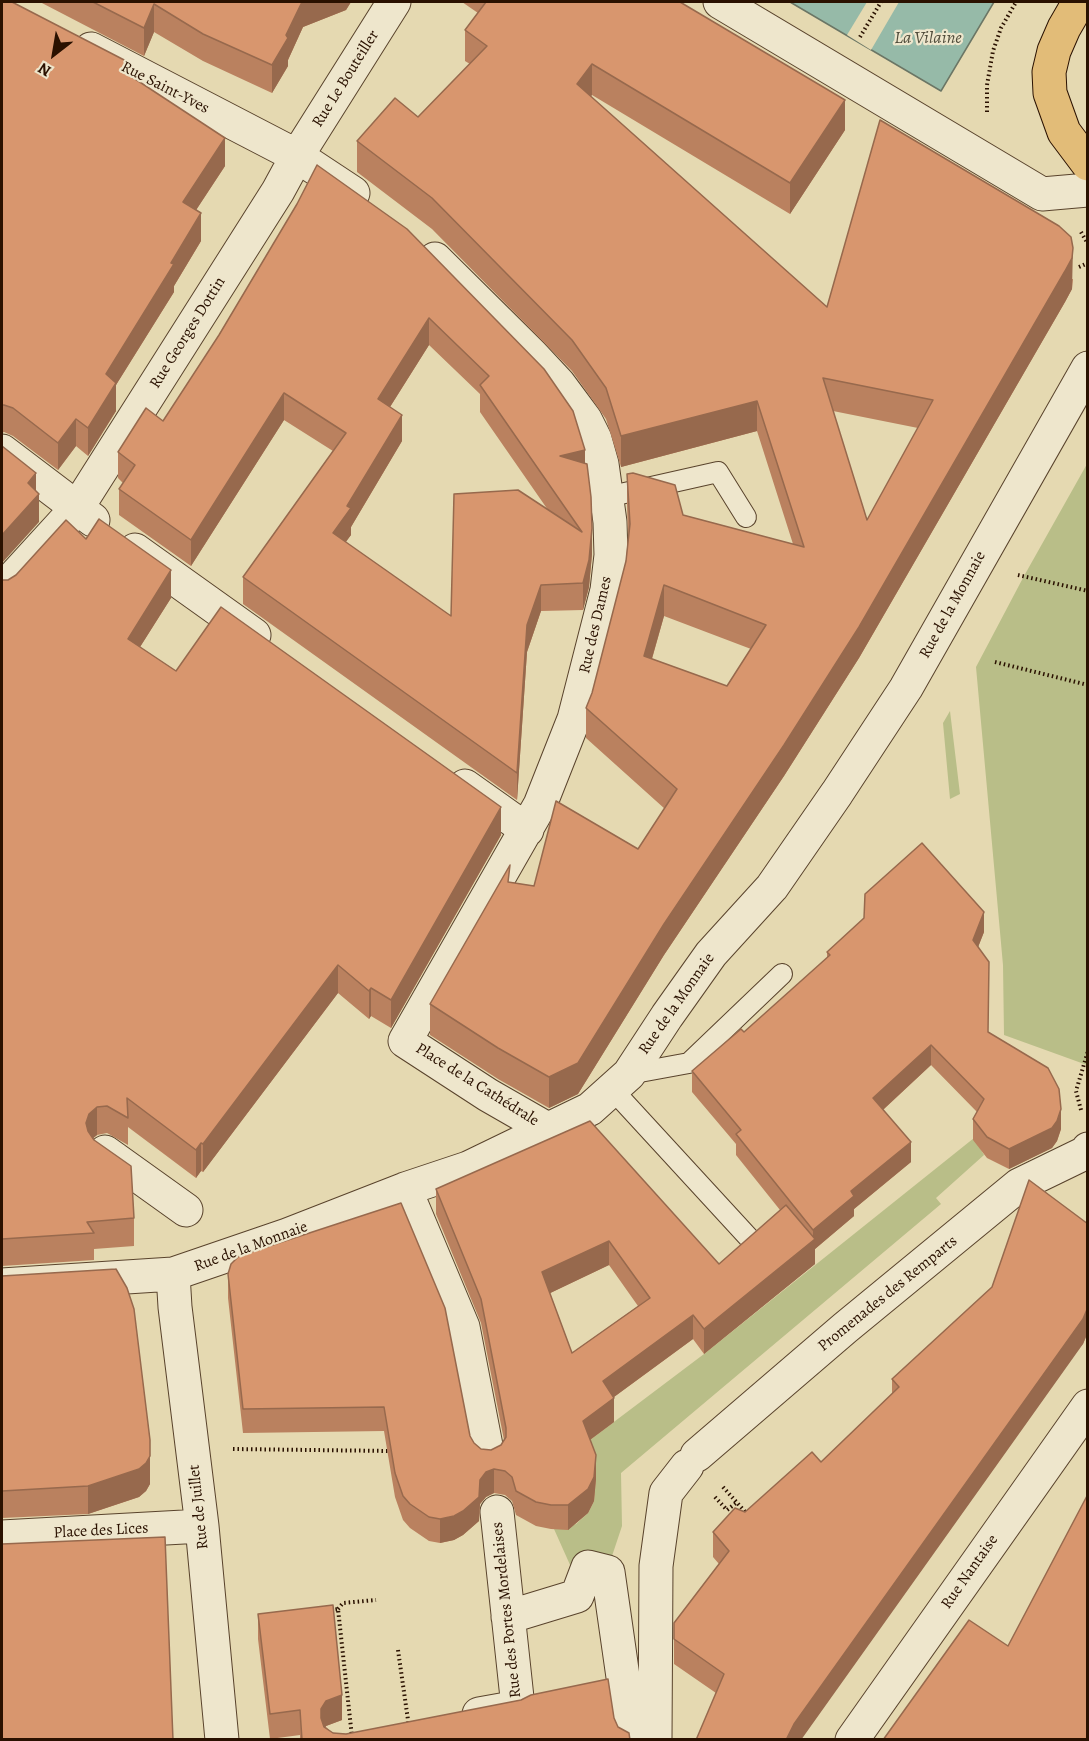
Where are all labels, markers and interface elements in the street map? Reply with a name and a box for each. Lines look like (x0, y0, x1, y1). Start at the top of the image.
north arrow (24, 24, 84, 84)
street label: Rue Le Bouteiller (308, 27, 384, 131)
water label: La Vilaine (894, 28, 962, 50)
text: N (34, 57, 55, 82)
street label: Rue Saint-Yves (118, 58, 212, 118)
street label: Rue Georges Dottin (146, 274, 230, 392)
street label: Rue de la Monnaie (916, 548, 990, 662)
street label: Rue des Dames (575, 574, 617, 676)
street label: Rue de la Monnaie (635, 950, 719, 1058)
street label: Place de la Cathédrale (412, 1039, 542, 1131)
street label: Rue de la Monnaie (192, 1218, 310, 1276)
street label: Promenades des Remparts (815, 1232, 961, 1356)
street label: Rue de Juillet (185, 1464, 213, 1550)
street label: Place des Lices (53, 1519, 149, 1543)
street label: Rue des Portes Mordelaises (488, 1521, 526, 1699)
street label: Rue Nantaise (937, 1531, 1003, 1613)

